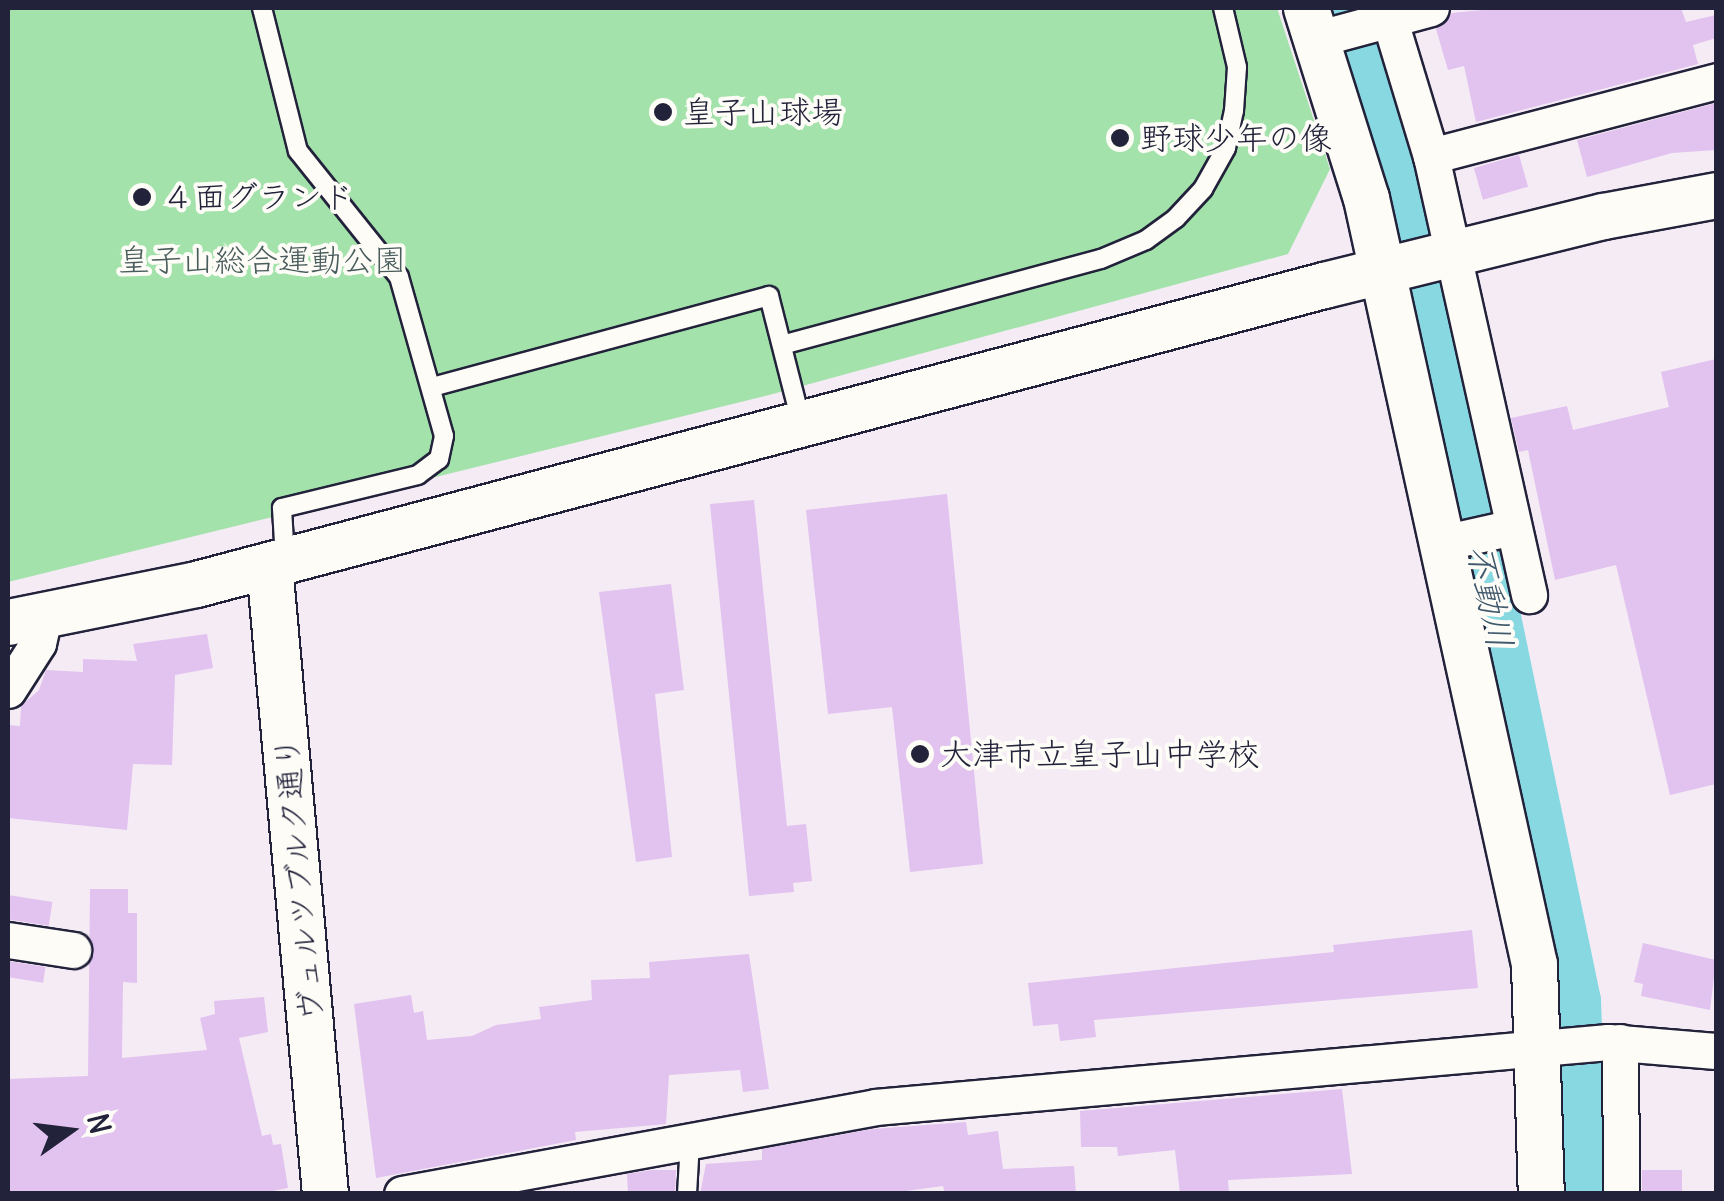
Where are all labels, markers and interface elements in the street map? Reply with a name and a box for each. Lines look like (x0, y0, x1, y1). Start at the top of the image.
place label: 皇子山球場 (683, 93, 843, 131)
marker: 皇子山球場 (652, 101, 674, 123)
place label: 野球少年の像 (1140, 119, 1332, 157)
marker: 野球少年の像 (1109, 127, 1131, 149)
place label: ４面グランド (162, 178, 354, 216)
marker: ４面グランド (131, 186, 153, 208)
park label: 皇子山総合運動公園 (118, 241, 406, 279)
water label: 不動川 (1460, 540, 1522, 652)
street label: ヴュルツブルク通り (267, 734, 331, 1024)
place label: 大津市立皇子山中学校 (940, 735, 1260, 773)
marker: 大津市立皇子山中学校 (909, 743, 931, 765)
north arrow (20, 1081, 120, 1181)
text: N (79, 1110, 119, 1137)

